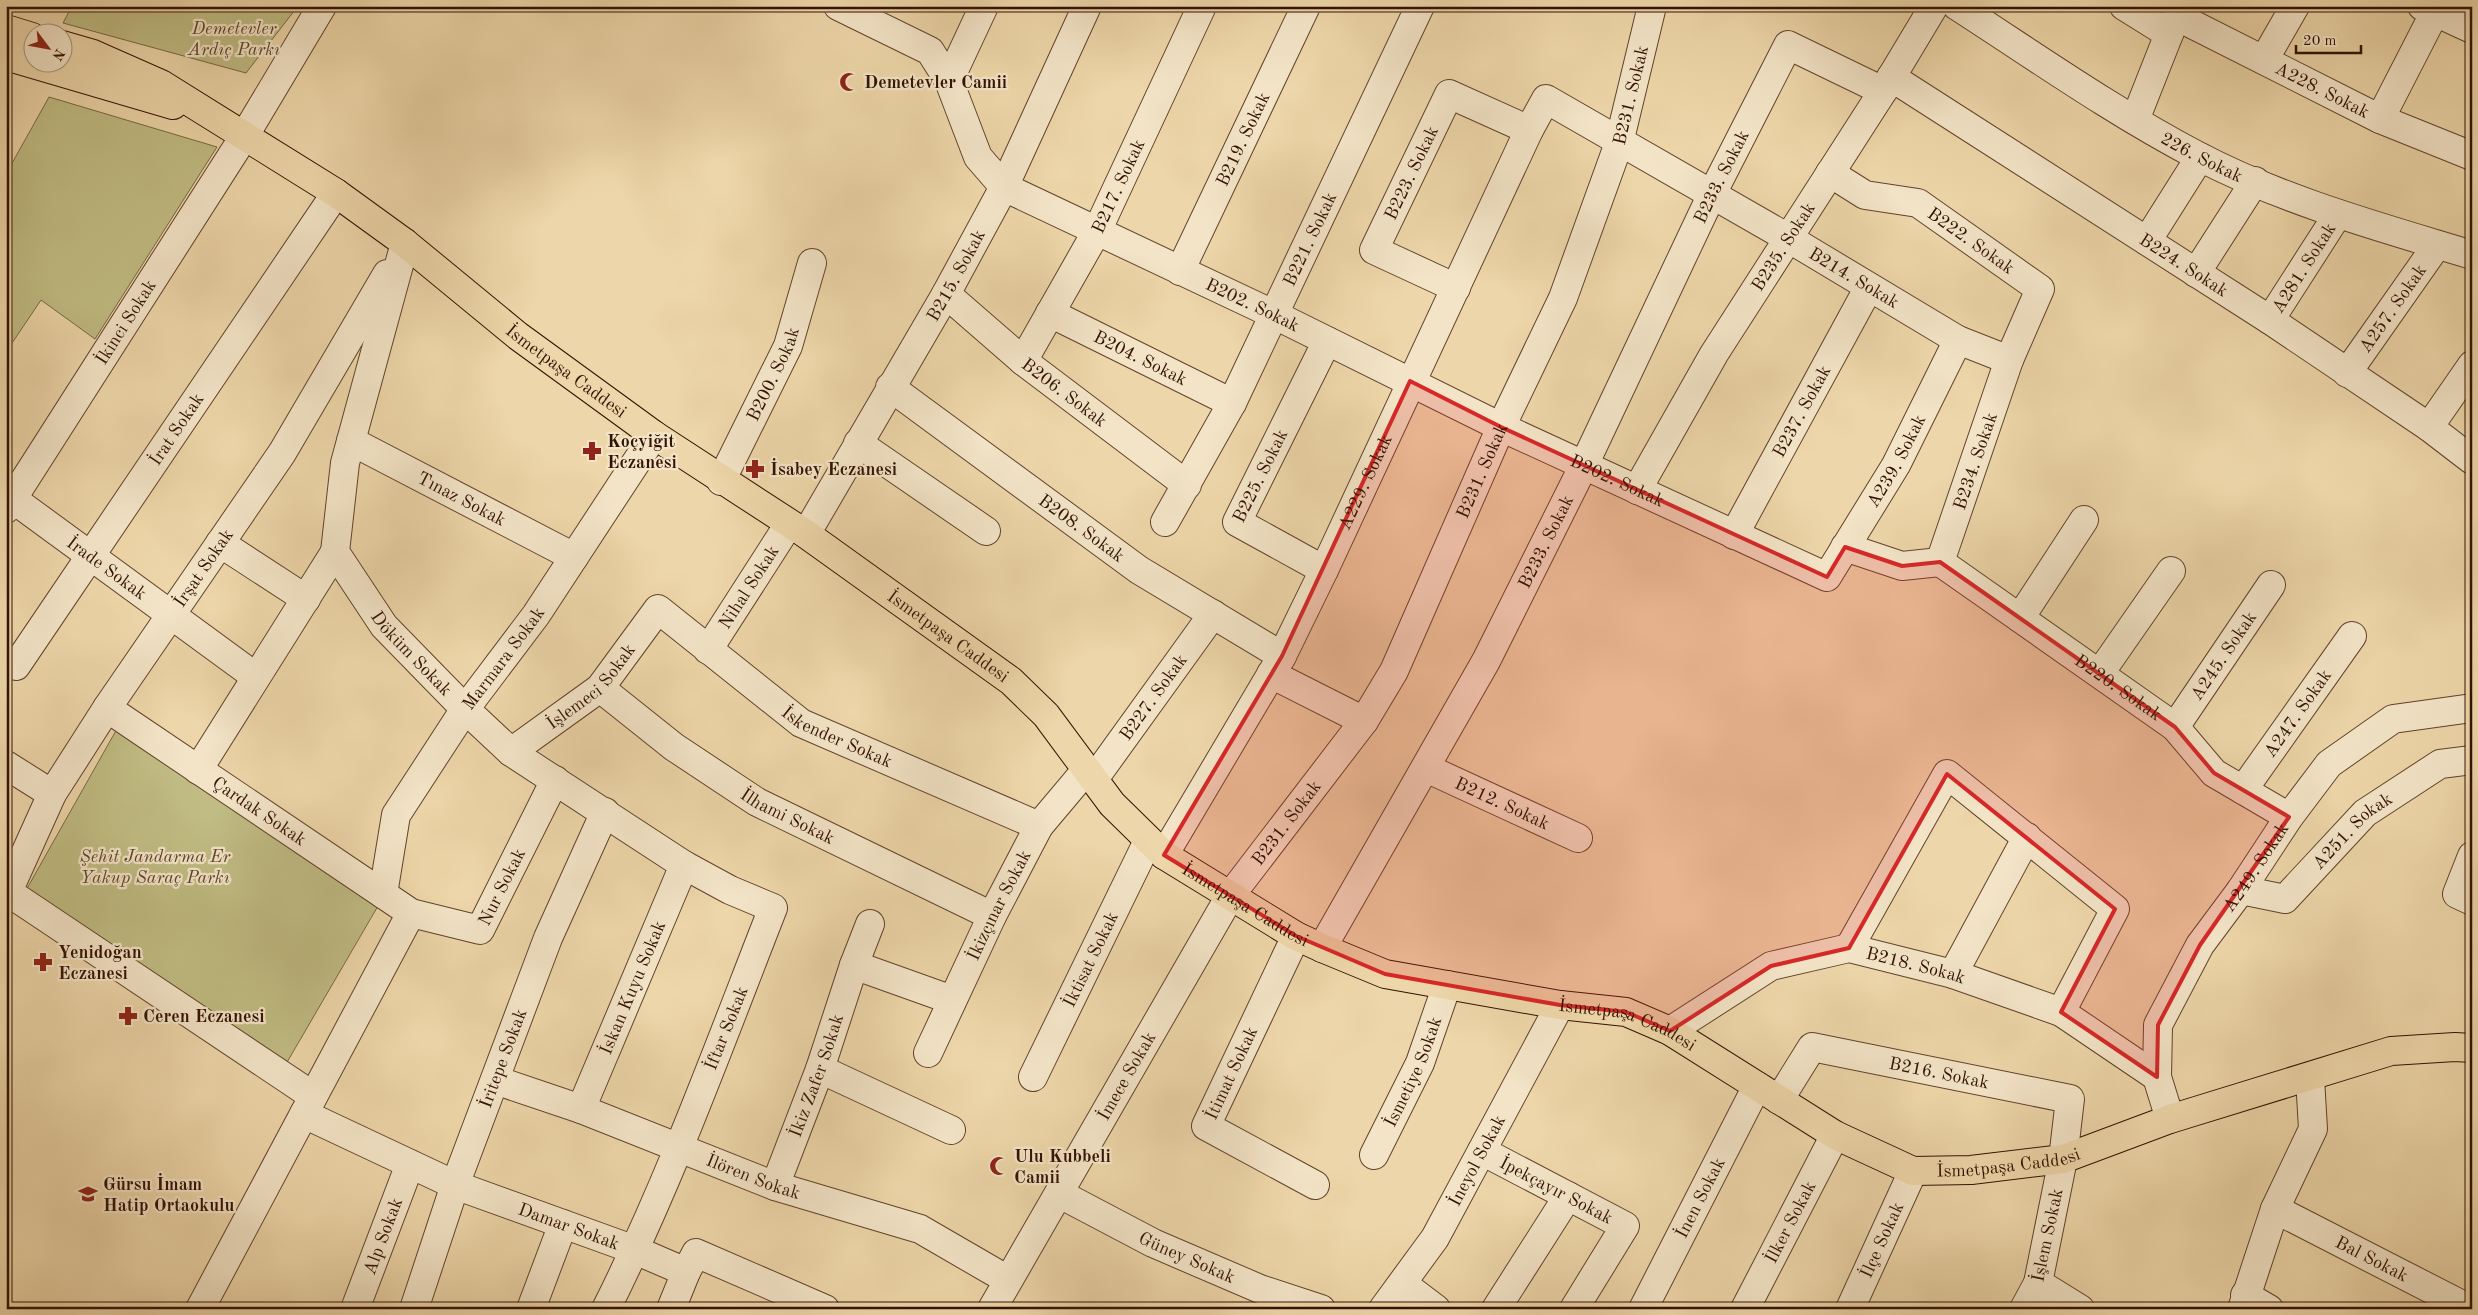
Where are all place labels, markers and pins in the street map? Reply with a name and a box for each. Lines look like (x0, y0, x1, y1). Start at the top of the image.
mosque icon: Demetevler Camii (838, 71, 860, 93)
place label: Demetevler Camii (864, 74, 1007, 92)
place label: Koçyiğit Eczanesi (607, 433, 677, 472)
pharmacy icon: Koçyiğit Eczanesi (581, 440, 603, 462)
pharmacy icon: İsabey Eczanesi (744, 458, 766, 480)
place label: İsabey Eczanesi (770, 458, 897, 479)
place label: Yenidoğan Eczanesi (58, 944, 142, 983)
pharmacy icon: Yenidoğan Eczanesi (32, 951, 54, 973)
pharmacy icon: Ceren Eczanesi (117, 1005, 139, 1027)
place label: Ceren Eczanesi (143, 1008, 265, 1026)
place label: Ulu Kubbeli Camii (1014, 1148, 1111, 1187)
mosque icon: Ulu Kubbeli Camii (988, 1155, 1010, 1177)
place label: Gürsu İmam Hatip Ortaokulu (103, 1173, 235, 1215)
school or university icon: Gürsu İmam Hatip Ortaokulu (77, 1183, 99, 1205)

